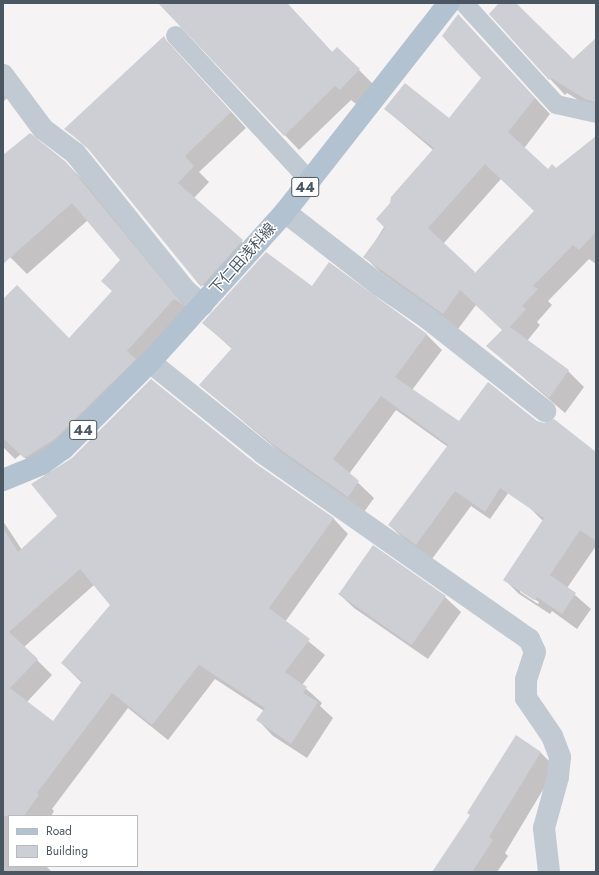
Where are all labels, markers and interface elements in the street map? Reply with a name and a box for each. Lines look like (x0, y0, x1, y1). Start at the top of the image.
road number: 44 (291, 175, 319, 199)
street label: 下仁田浅科線 (206, 220, 280, 298)
road number: 44 (69, 418, 97, 442)
legend (8, 815, 138, 867)
text: Road (46, 822, 72, 840)
text: Building (46, 842, 88, 860)

